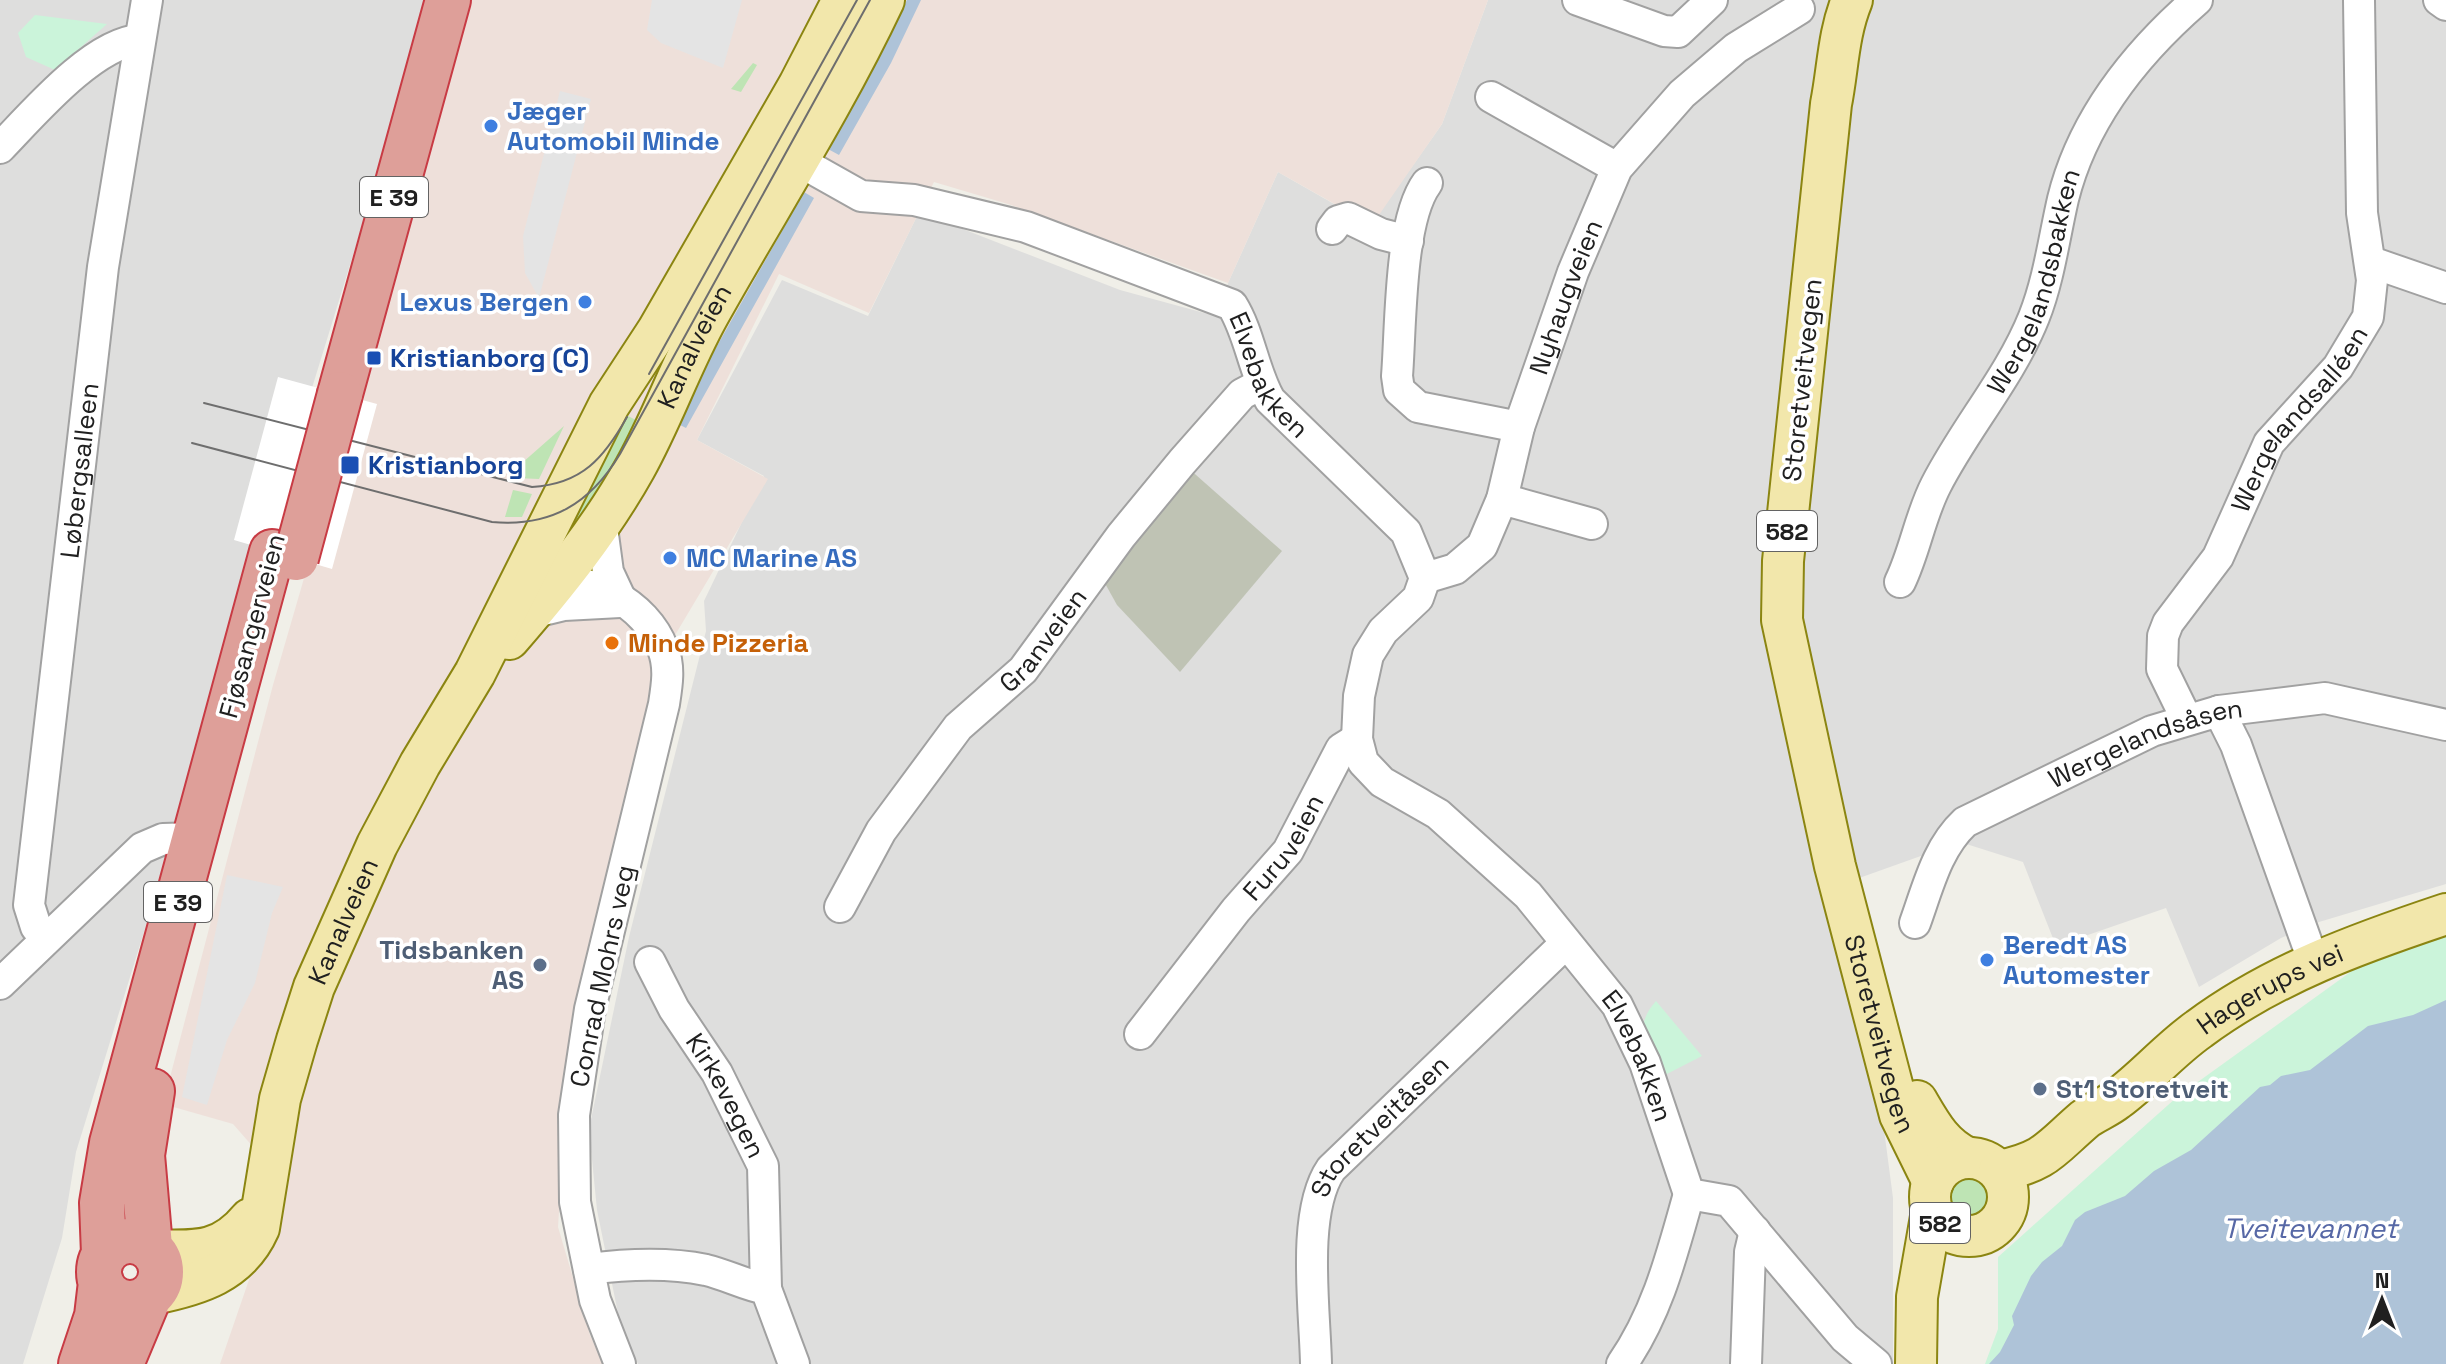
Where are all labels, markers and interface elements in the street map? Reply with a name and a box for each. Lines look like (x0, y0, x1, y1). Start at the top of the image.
place label: Jæger Automobil Minde (507, 94, 719, 158)
marker: Jæger Automobil Minde (482, 117, 500, 135)
street label: Wergelandsbakken (1979, 164, 2088, 401)
road number: E 39 (360, 177, 428, 217)
street label: Nyhaugveien (1522, 214, 1610, 379)
street label: Storetveitvegen (1774, 277, 1830, 483)
street label: Kanalveien (649, 278, 739, 414)
place label: Lexus Bergen (399, 285, 569, 319)
marker: Lexus Bergen (576, 293, 594, 311)
street label: Elvebakken (1221, 307, 1316, 445)
street label: Wergelandsalléen (2223, 320, 2376, 517)
place label: Kristianborg (C) (390, 341, 589, 375)
marker: Kristianborg (C) (365, 349, 383, 367)
street label: Løbergsalleen (52, 381, 106, 560)
place label: Kristianborg (368, 448, 524, 482)
marker: Kristianborg (339, 454, 361, 476)
road number: 582 (1757, 511, 1817, 551)
street label: Fjøsangerveien (211, 530, 293, 722)
place label: MC Marine AS (686, 541, 857, 575)
marker: MC Marine AS (661, 549, 679, 567)
street label: Granveien (992, 581, 1094, 700)
place label: Minde Pizzeria (628, 626, 809, 660)
marker: Minde Pizzeria (603, 634, 621, 652)
street label: Wergelandsåsen (2043, 691, 2245, 796)
street label: Furuveien (1235, 788, 1332, 908)
street label: Kanalveien (300, 853, 386, 990)
street label: Conrad Mohrs veg (562, 862, 642, 1090)
road number: E 39 (144, 882, 212, 922)
place label: Beredt AS Automester (2003, 928, 2150, 992)
street label: Storetveitvegen (1837, 931, 1923, 1139)
place label: Tidsbanken AS (379, 933, 524, 997)
street label: Hagerups vei (2190, 936, 2348, 1042)
marker: Beredt AS Automester (1978, 951, 1996, 969)
marker: Tidsbanken AS (531, 956, 549, 974)
street label: Elvebakken (1594, 983, 1680, 1126)
street label: Kirkevegen (678, 1027, 773, 1164)
street label: Storetveitåsen (1303, 1048, 1456, 1202)
place label: St1 Storetveit (2056, 1072, 2229, 1106)
marker: St1 Storetveit (2031, 1080, 2049, 1098)
road number: 582 (1910, 1203, 1970, 1243)
water label: Tveitevannet (2223, 1210, 2401, 1246)
north arrow (2342, 1260, 2422, 1340)
text: N (2375, 1266, 2389, 1294)

